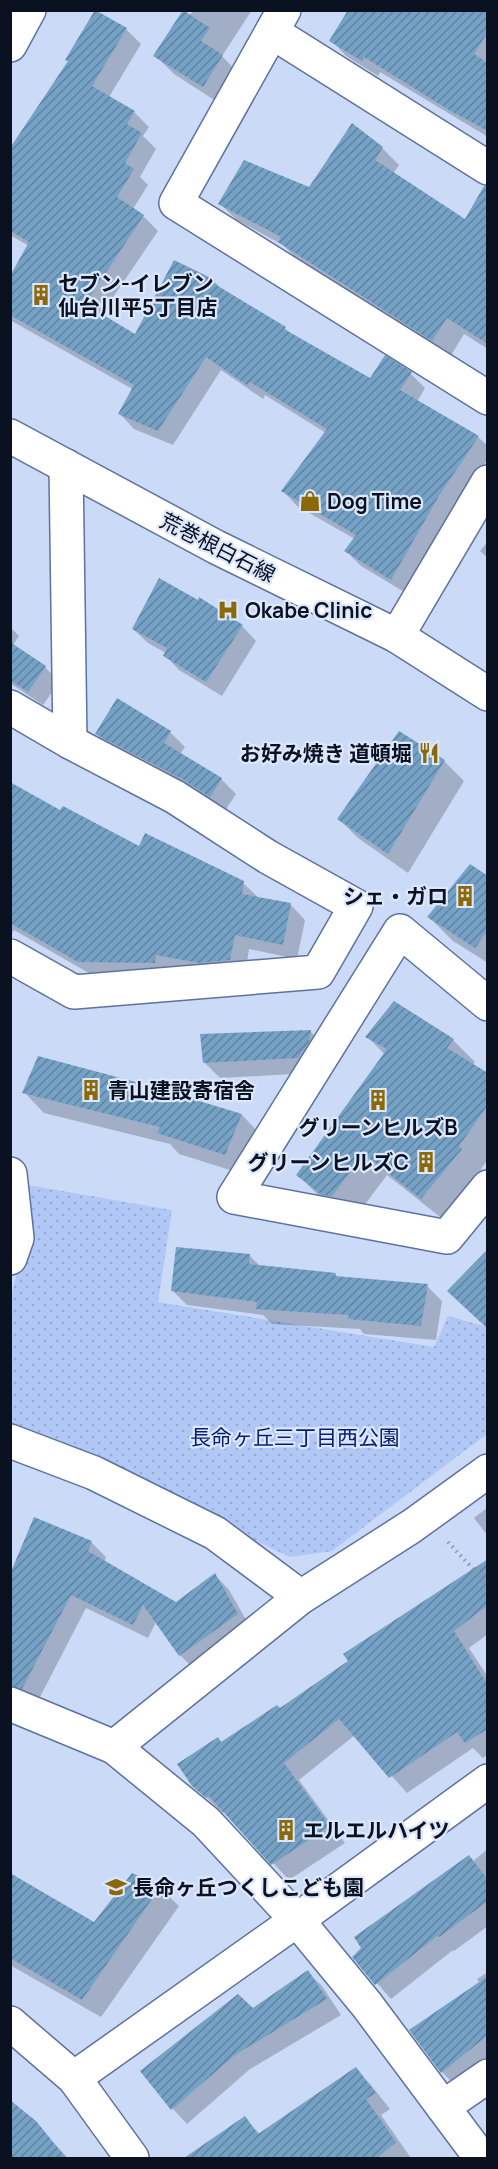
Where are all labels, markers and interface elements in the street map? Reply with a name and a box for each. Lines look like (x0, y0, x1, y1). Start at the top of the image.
place label: セブン-イレブン 仙台川平5丁目店 (58, 269, 217, 321)
building icon: セブン-イレブン 仙台川平5丁目店 (29, 283, 53, 307)
place label: Dog Time (327, 487, 422, 515)
shop icon: Dog Time (298, 489, 322, 513)
street label: 荒巻根白石線 (156, 506, 280, 588)
place label: Okabe Clinic (245, 596, 372, 624)
hospital icon: Okabe Clinic (216, 598, 240, 622)
place label: お好み焼き 道頓堀 (240, 739, 412, 767)
restaurant icon: お好み焼き 道頓堀 (417, 741, 441, 765)
place label: シェ・ガロ (343, 882, 448, 910)
building icon: シェ・ガロ (453, 884, 477, 908)
place label: 青山建設寄宿舎 (108, 1076, 255, 1104)
building icon: 青山建設寄宿舎 (79, 1078, 103, 1102)
building icon: グリーンヒルズB (366, 1088, 390, 1112)
place label: グリーンヒルズB (298, 1113, 458, 1141)
place label: グリーンヒルズC (248, 1148, 409, 1176)
building icon: グリーンヒルズC (414, 1150, 438, 1174)
park label: 長命ヶ丘三丁目西公園 (190, 1423, 400, 1451)
place label: エルエルハイツ (303, 1816, 450, 1844)
building icon: エルエルハイツ (274, 1818, 298, 1842)
place label: 長命ヶ丘つくしこども園 (133, 1873, 364, 1901)
school or university icon: 長命ヶ丘つくしこども園 (104, 1875, 128, 1899)

